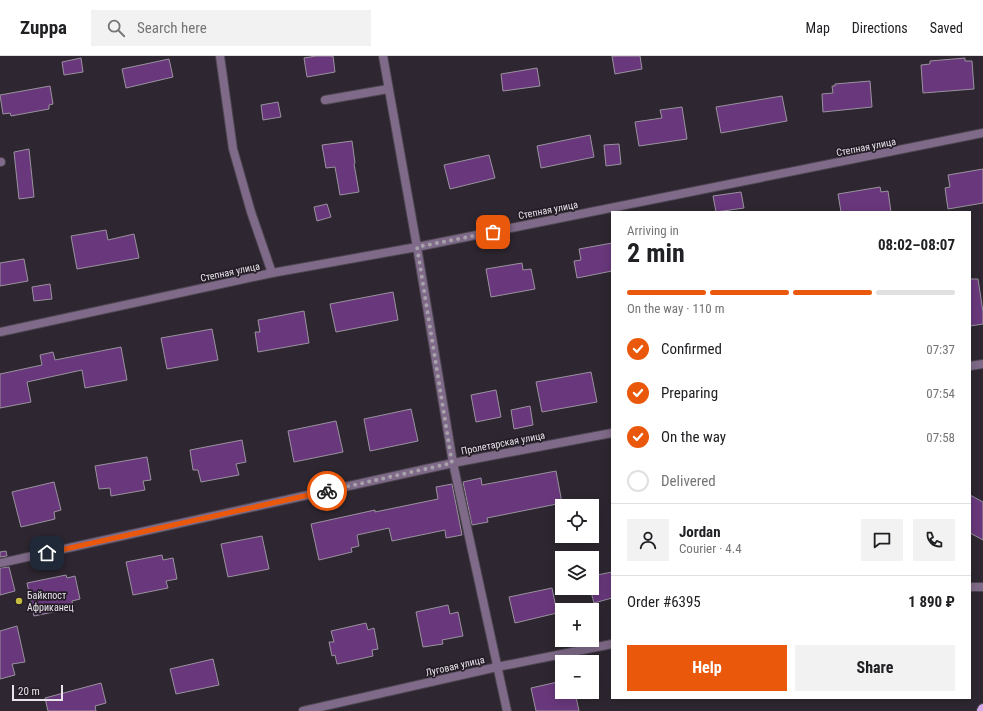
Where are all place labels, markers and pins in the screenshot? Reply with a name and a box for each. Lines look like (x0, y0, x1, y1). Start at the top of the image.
pin (476, 215, 510, 249)
pin (30, 536, 64, 570)
place label: Байкпост Африканец (27, 590, 74, 613)
marker: Байкпост Африканец (14, 596, 24, 606)

